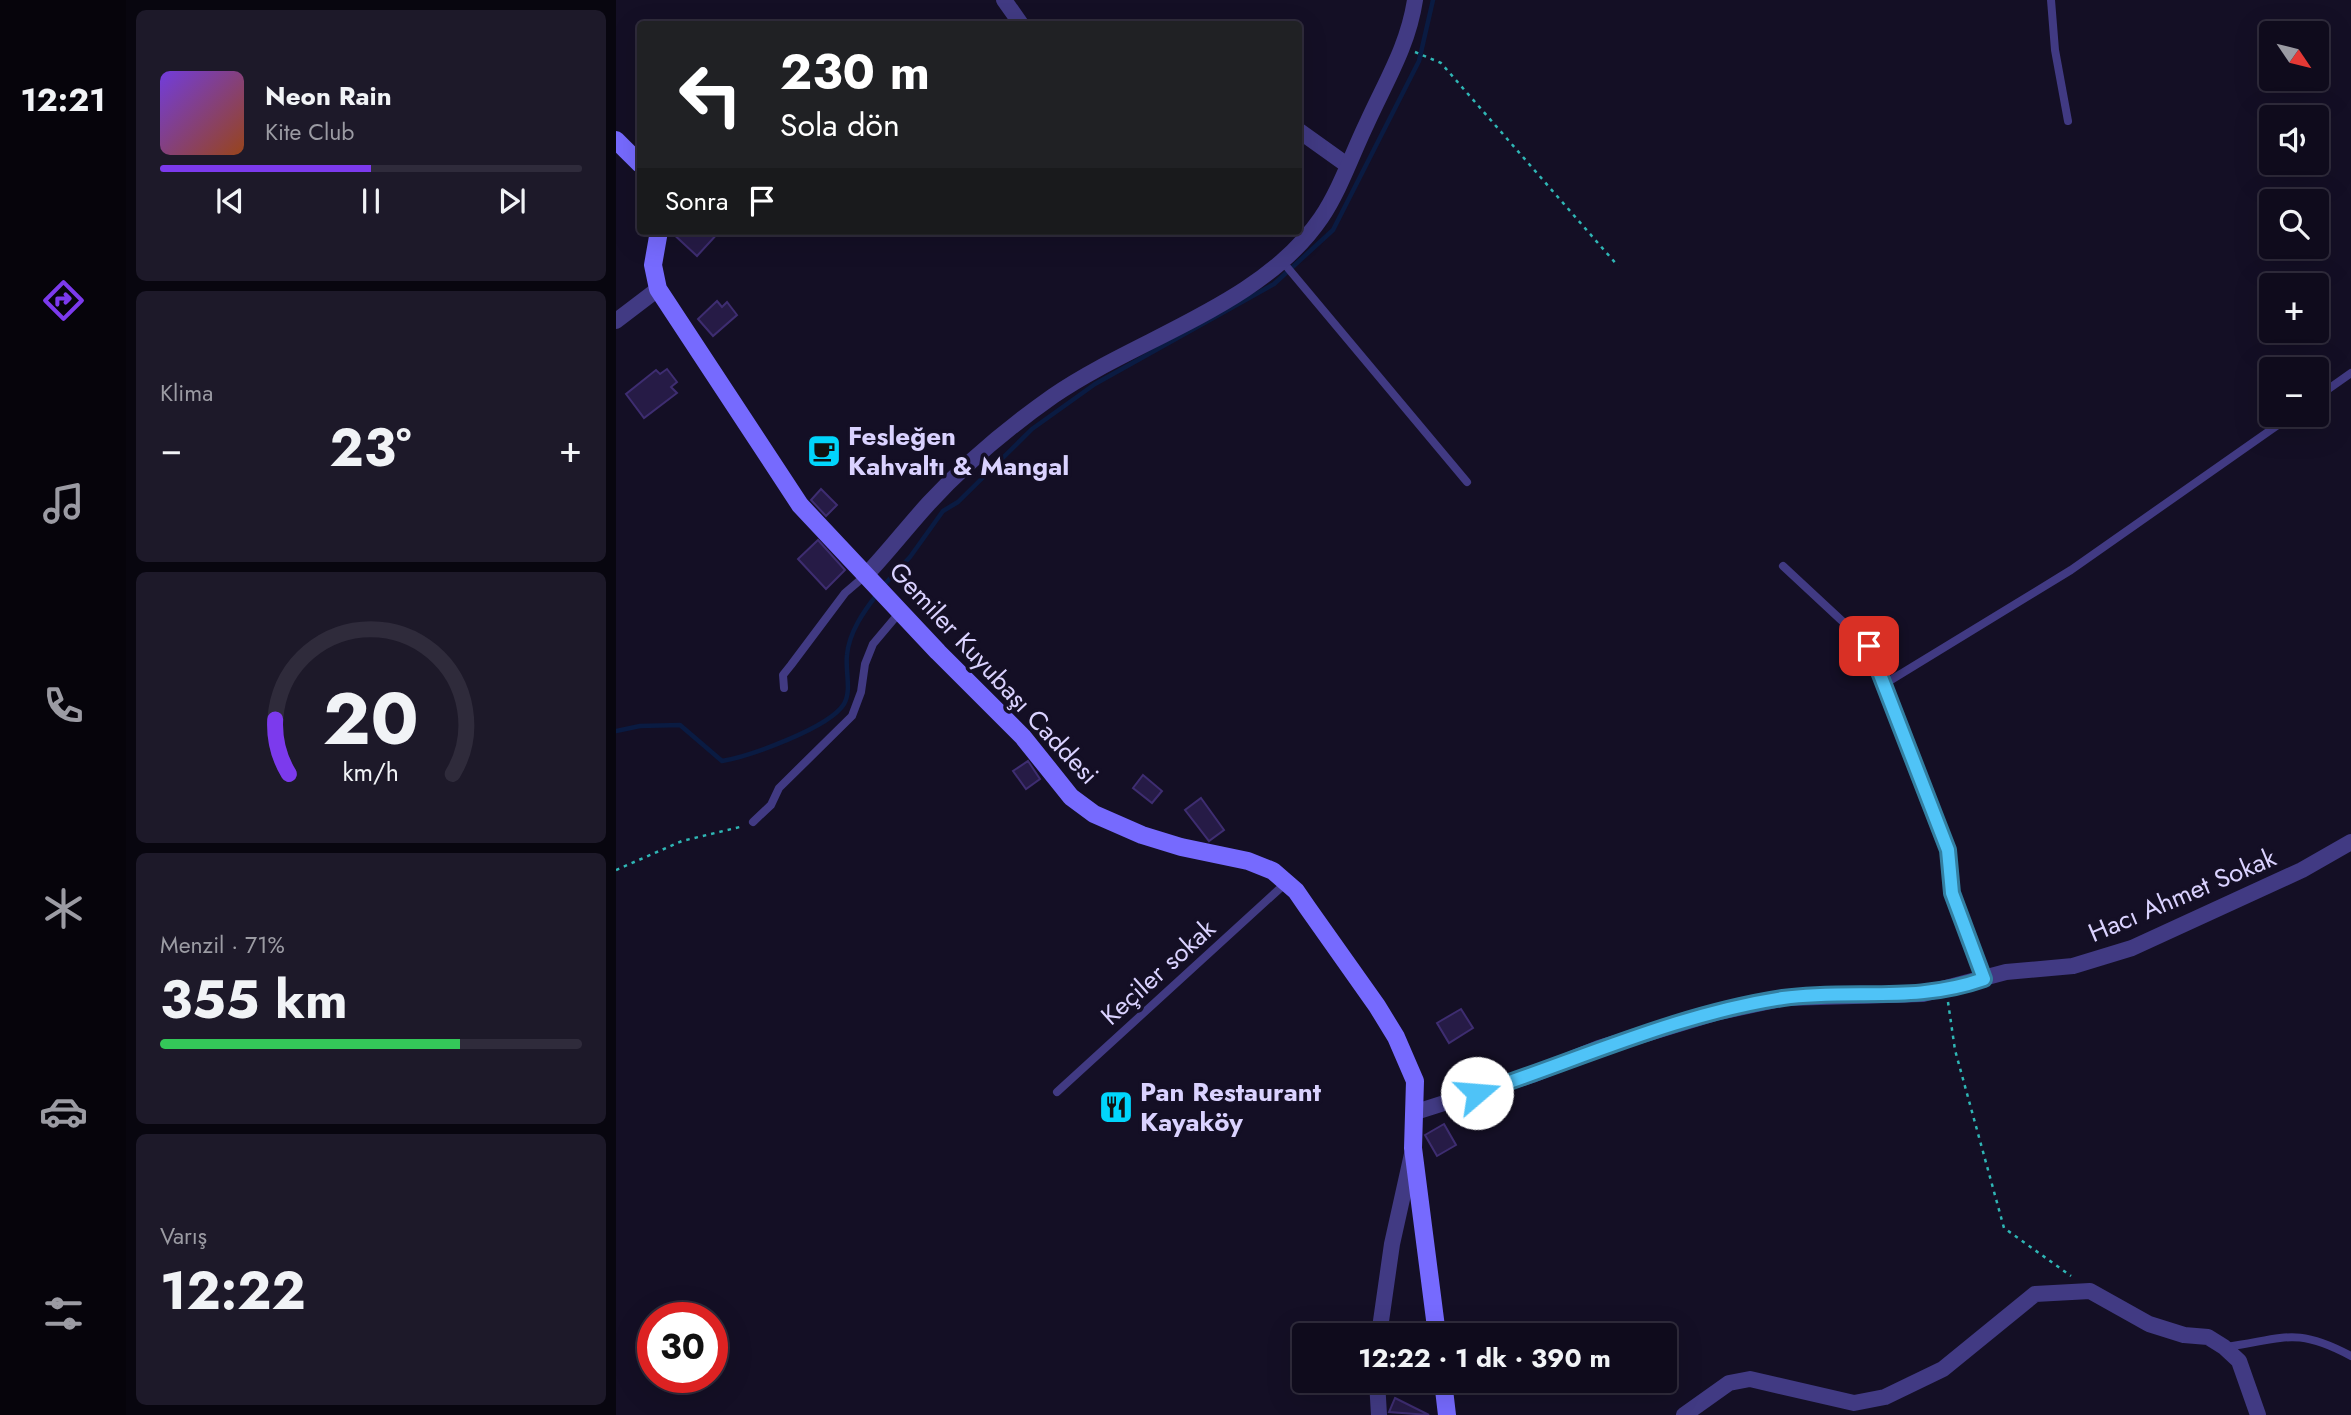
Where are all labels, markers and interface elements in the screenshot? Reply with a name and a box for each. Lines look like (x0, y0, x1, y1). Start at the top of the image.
north arrow (2259, 21, 2329, 91)
map controls (2259, 21, 2329, 427)
text: 230 m (780, 37, 930, 107)
icon: left (665, 49, 756, 140)
text: 12:21 (21, 77, 105, 123)
text: Neon Rain (265, 77, 392, 115)
text: Sola dön (780, 102, 900, 148)
button: sound (2259, 105, 2329, 175)
text: Kite Club (265, 115, 354, 149)
icon: previous (211, 182, 249, 220)
icon: pause (352, 182, 390, 220)
icon: next (493, 182, 531, 220)
text: Sonra (665, 182, 729, 220)
icon: arrive (743, 182, 781, 220)
button: search (2259, 189, 2329, 259)
button: + (2259, 273, 2329, 343)
icon: directions (39, 276, 88, 325)
button: − (2259, 357, 2329, 427)
text: Klima (160, 376, 213, 410)
text: 23° (330, 410, 411, 486)
place label: Fesleğen Kahvaltı & Mangal (848, 417, 1069, 485)
text: − (160, 421, 182, 476)
text: + (559, 421, 582, 476)
cafe icon: Fesleğen Kahvaltı & Mangal (805, 432, 843, 470)
icon: music (39, 479, 88, 528)
street label: Gemiler Kuyubaşı Caddesi (880, 553, 1108, 793)
pin (1839, 616, 1899, 676)
icon: arrive (1850, 627, 1888, 665)
text: 20 (323, 666, 419, 771)
icon: phone (39, 681, 88, 730)
text: km/h (343, 753, 399, 789)
street label: Hacı Ahmet Sokak (2082, 838, 2282, 952)
icon: climate (39, 884, 88, 933)
street label: Keçiler sokak (1092, 910, 1224, 1034)
text: Menzil · 71% (160, 928, 285, 962)
text: 355 km (160, 962, 348, 1038)
position arrow (1440, 1056, 1514, 1130)
place label: Pan Restaurant Kayaköy (1140, 1073, 1322, 1141)
icon: car (39, 1087, 88, 1136)
restaurant icon: Pan Restaurant Kayaköy (1097, 1088, 1135, 1126)
text: Varış (160, 1219, 207, 1253)
text: 12:22 (160, 1253, 306, 1329)
icon: filters (39, 1289, 88, 1338)
speed limit sign: 30 (637, 1302, 728, 1393)
text: 12:22 · 1 dk · 390 m (1358, 1339, 1611, 1377)

